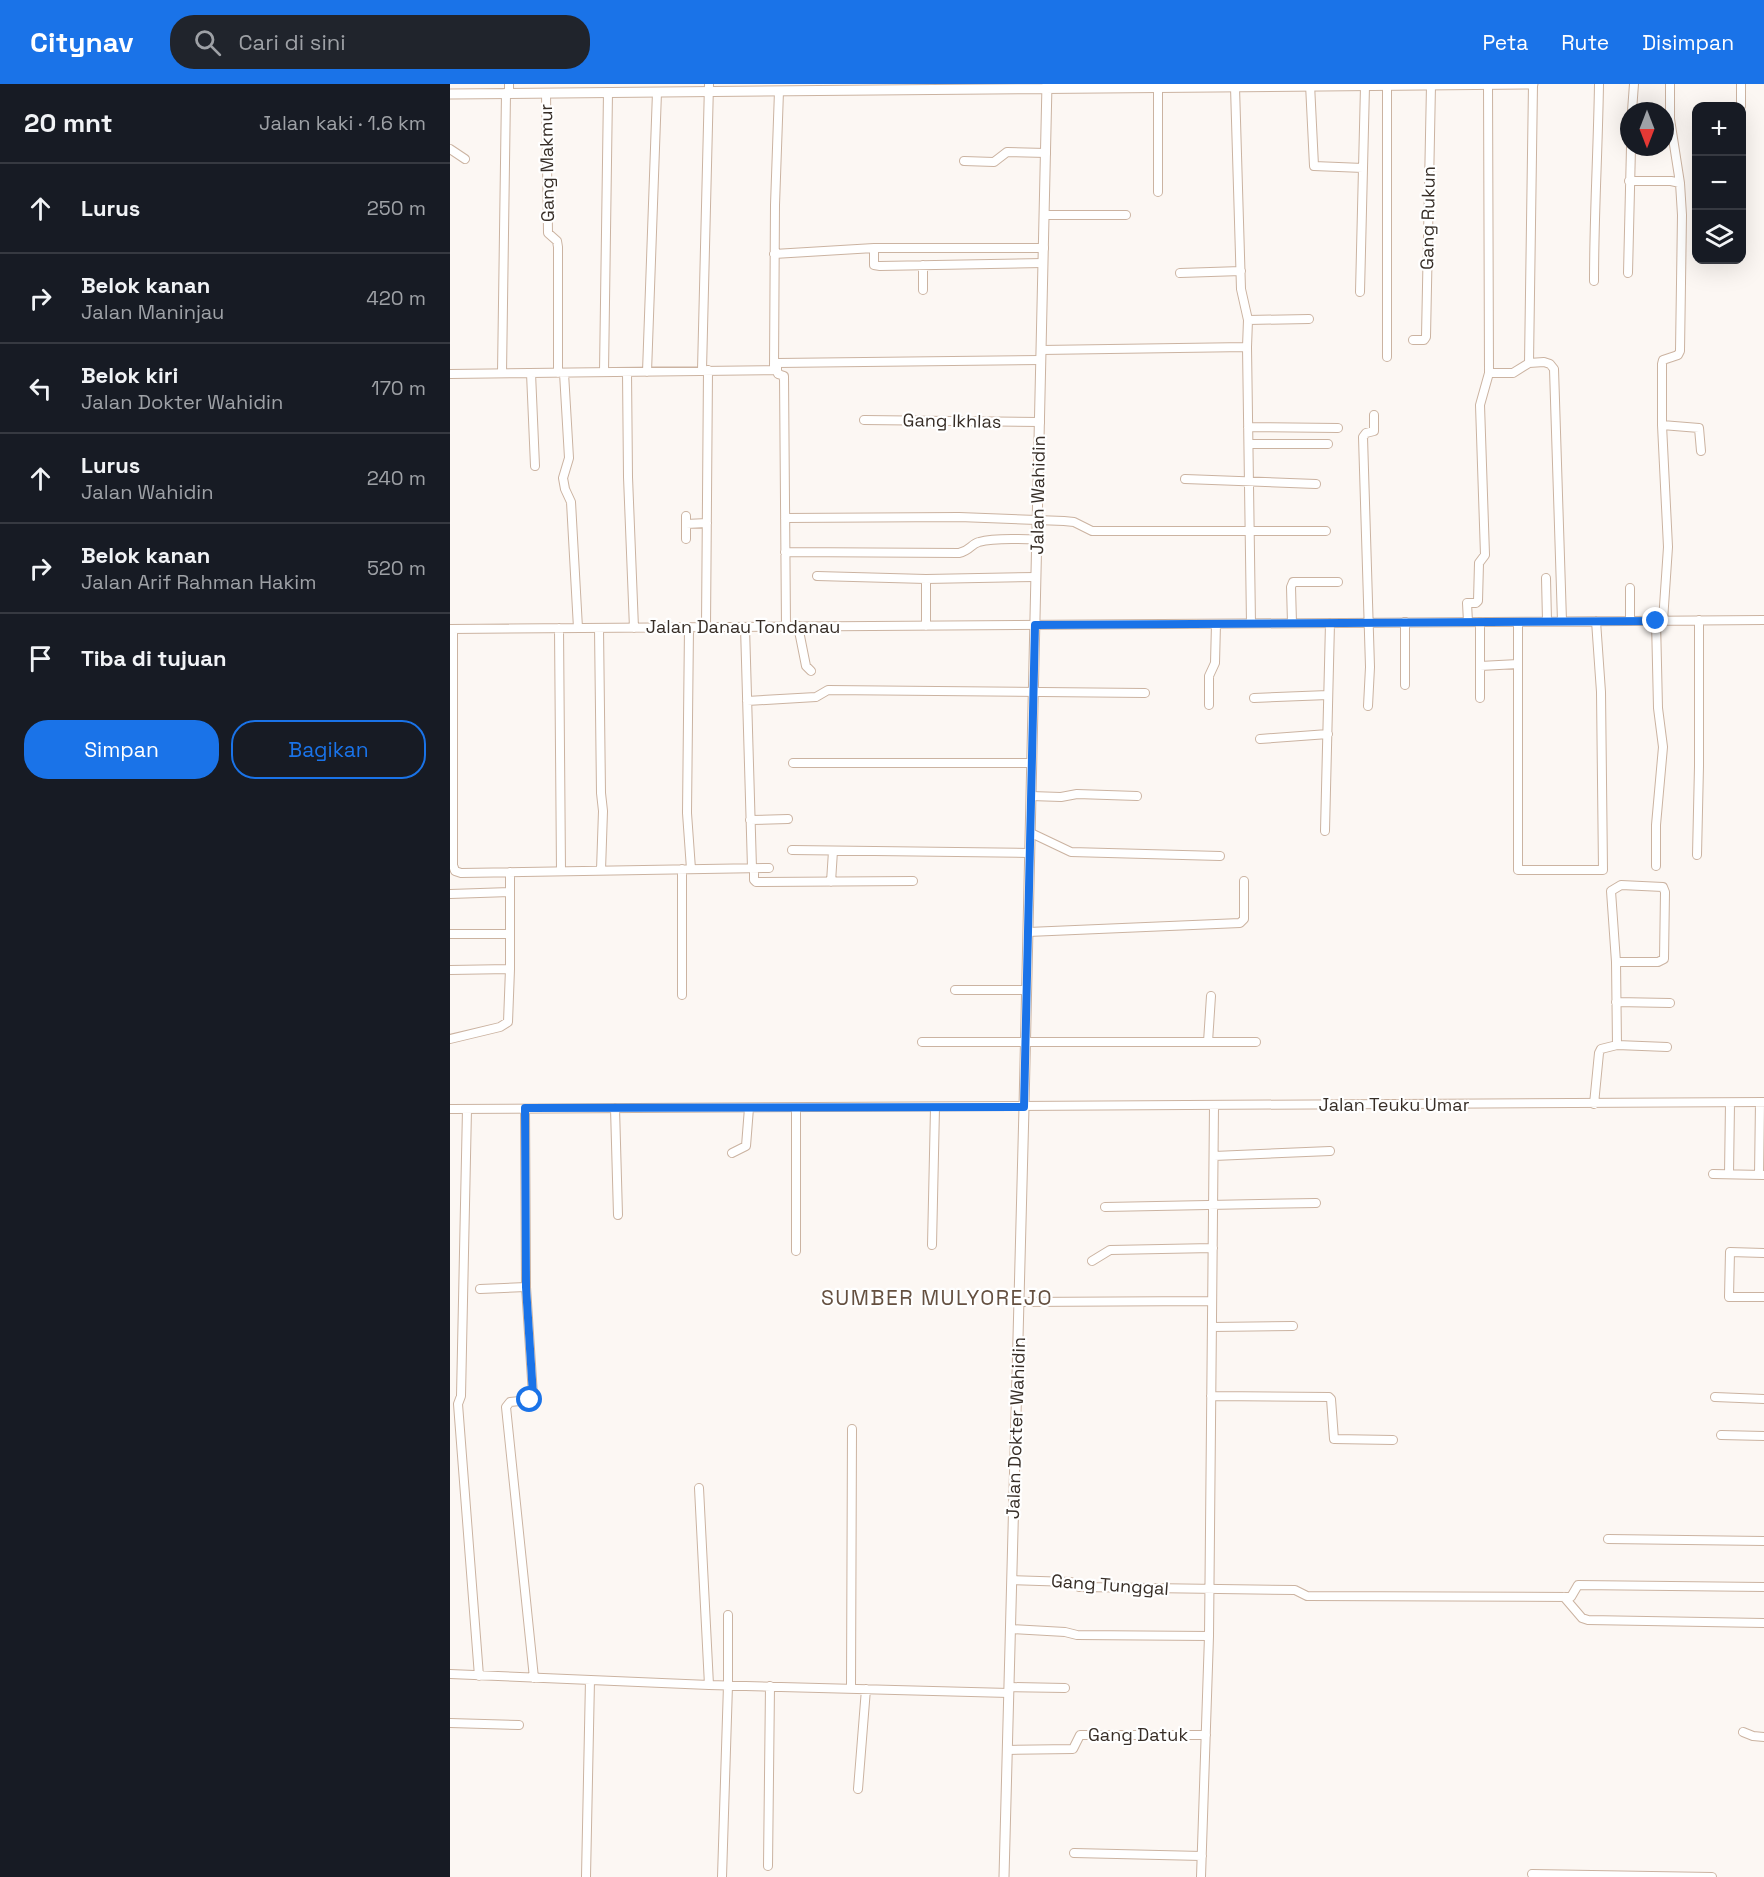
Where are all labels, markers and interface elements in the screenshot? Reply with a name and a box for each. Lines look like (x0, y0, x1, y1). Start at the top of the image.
search box (170, 15, 590, 69)
text: Citynav (30, 24, 134, 60)
icon: search (191, 26, 224, 59)
text: Cari di sini (239, 28, 346, 56)
text: Peta (1482, 29, 1528, 56)
text: Rute (1561, 29, 1609, 56)
text: Disimpan (1642, 29, 1734, 56)
north arrow (1620, 102, 1674, 156)
map controls (1692, 102, 1746, 264)
button: + (1692, 102, 1746, 156)
street label: Gang Makmur (534, 104, 559, 222)
text: 20 mnt (24, 106, 113, 140)
text: Jalan kaki · 1.6 km (259, 110, 426, 136)
button: − (1692, 156, 1746, 210)
street label: Gang Rukun (1415, 166, 1440, 270)
icon: ahead (24, 192, 57, 225)
text: Lurus (81, 194, 140, 222)
text: 250 m (367, 195, 426, 221)
button: layers (1692, 210, 1746, 264)
text: Belok kanan (81, 271, 210, 299)
icon: right (24, 282, 57, 315)
text: 420 m (366, 285, 426, 311)
text: Jalan Maninjau (81, 299, 224, 325)
text: Belok kiri (81, 361, 178, 389)
icon: left (24, 372, 57, 405)
text: 170 m (371, 375, 426, 401)
text: Jalan Dokter Wahidin (81, 389, 283, 415)
street label: Gang Ikhlas (902, 408, 1002, 433)
street label: Jalan Wahidin (1025, 435, 1050, 555)
text: Lurus (81, 451, 140, 479)
icon: ahead (24, 462, 57, 495)
text: 240 m (367, 465, 426, 491)
text: Jalan Wahidin (81, 479, 214, 505)
text: Belok kanan (81, 541, 210, 569)
icon: right (24, 552, 57, 585)
text: 520 m (367, 555, 426, 581)
text: Jalan Arif Rahman Hakim (81, 569, 316, 595)
route end (1642, 607, 1668, 633)
street label: Jalan Danau Tondanau (646, 615, 840, 638)
icon: arrive (24, 642, 57, 675)
text: Tiba di tujuan (81, 644, 227, 672)
button: Simpan (24, 720, 219, 779)
button: Bagikan (231, 720, 426, 779)
street label: Jalan Teuku Umar (1319, 1093, 1470, 1116)
district label: SUMBER MULYOREJO (821, 1284, 1053, 1311)
street label: Jalan Dokter Wahidin (1001, 1337, 1030, 1519)
route start (516, 1386, 542, 1412)
street label: Gang Tunggal (1050, 1569, 1170, 1600)
street label: Gang Datuk (1088, 1723, 1188, 1746)

